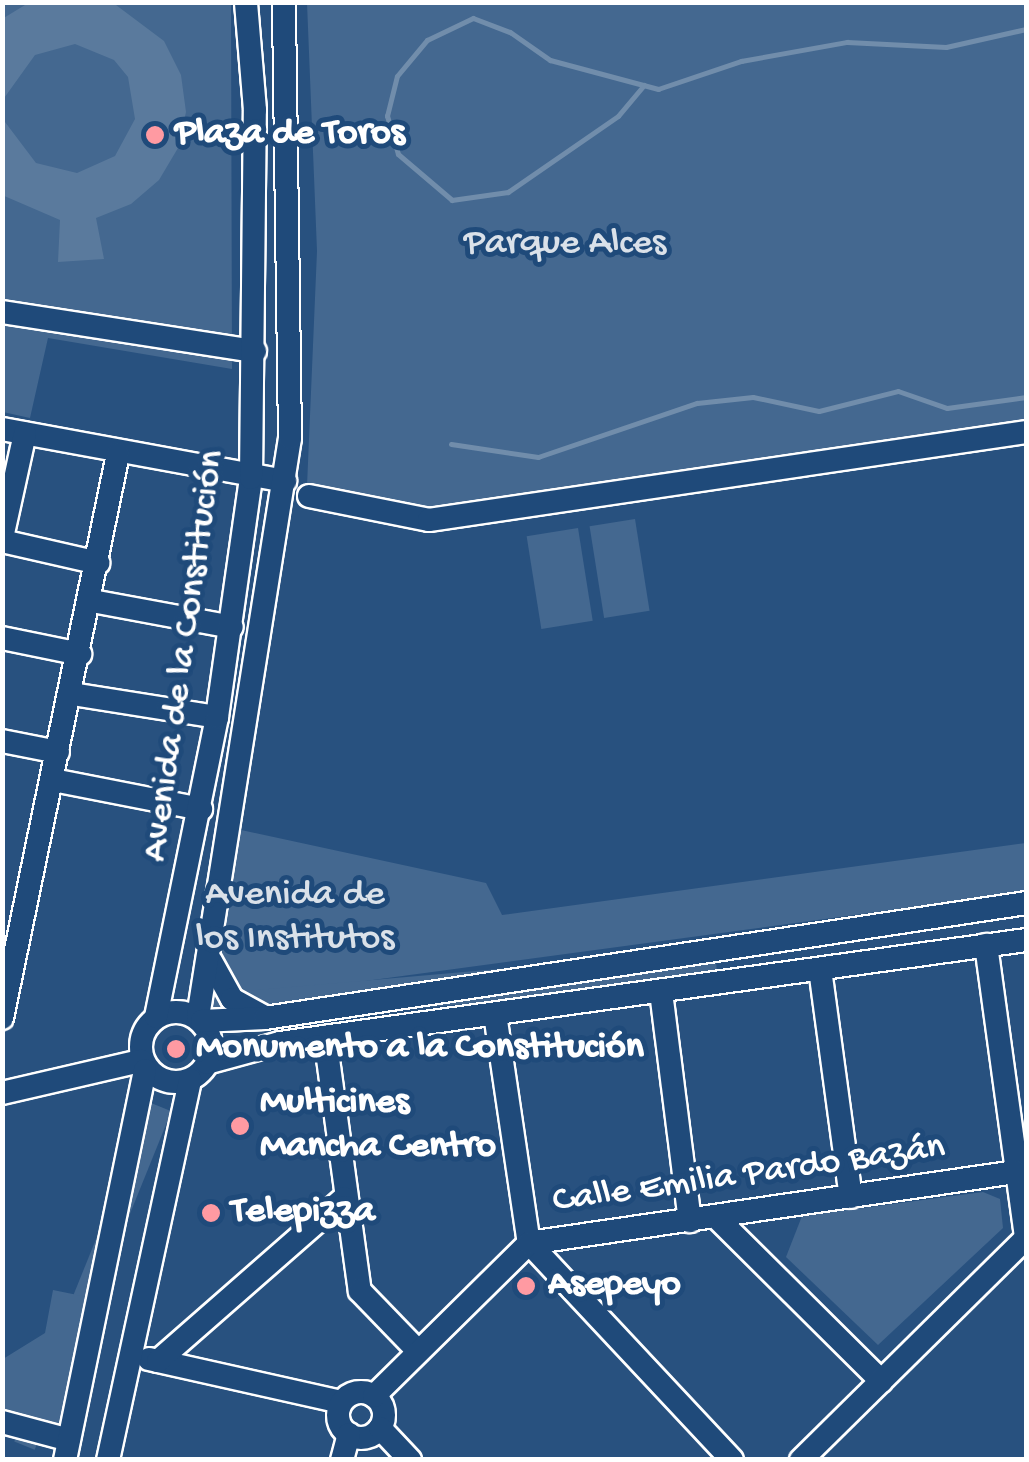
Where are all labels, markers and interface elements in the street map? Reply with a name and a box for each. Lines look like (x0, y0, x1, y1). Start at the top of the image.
place label: Plaza de Toros (175, 112, 405, 158)
marker: Plaza de Toros (144, 124, 166, 146)
park label: Parque Alces (464, 222, 666, 268)
street label: Avenida de la Constitución (134, 447, 236, 865)
park label: Avenida de los Institutos (196, 873, 394, 962)
place label: Monumento a la Constitución (196, 1026, 644, 1072)
marker: Monumento a la Constitución (165, 1038, 187, 1060)
place label: Multicines Mancha Centro (260, 1081, 496, 1170)
marker: Multicines Mancha Centro (229, 1115, 251, 1137)
street label: Calle Emilia Pardo Bazán (550, 1126, 948, 1226)
place label: Telepizza (231, 1190, 375, 1236)
marker: Telepizza (200, 1202, 222, 1224)
place label: Asepeyo (548, 1263, 681, 1309)
marker: Asepeyo (513, 1273, 539, 1299)

